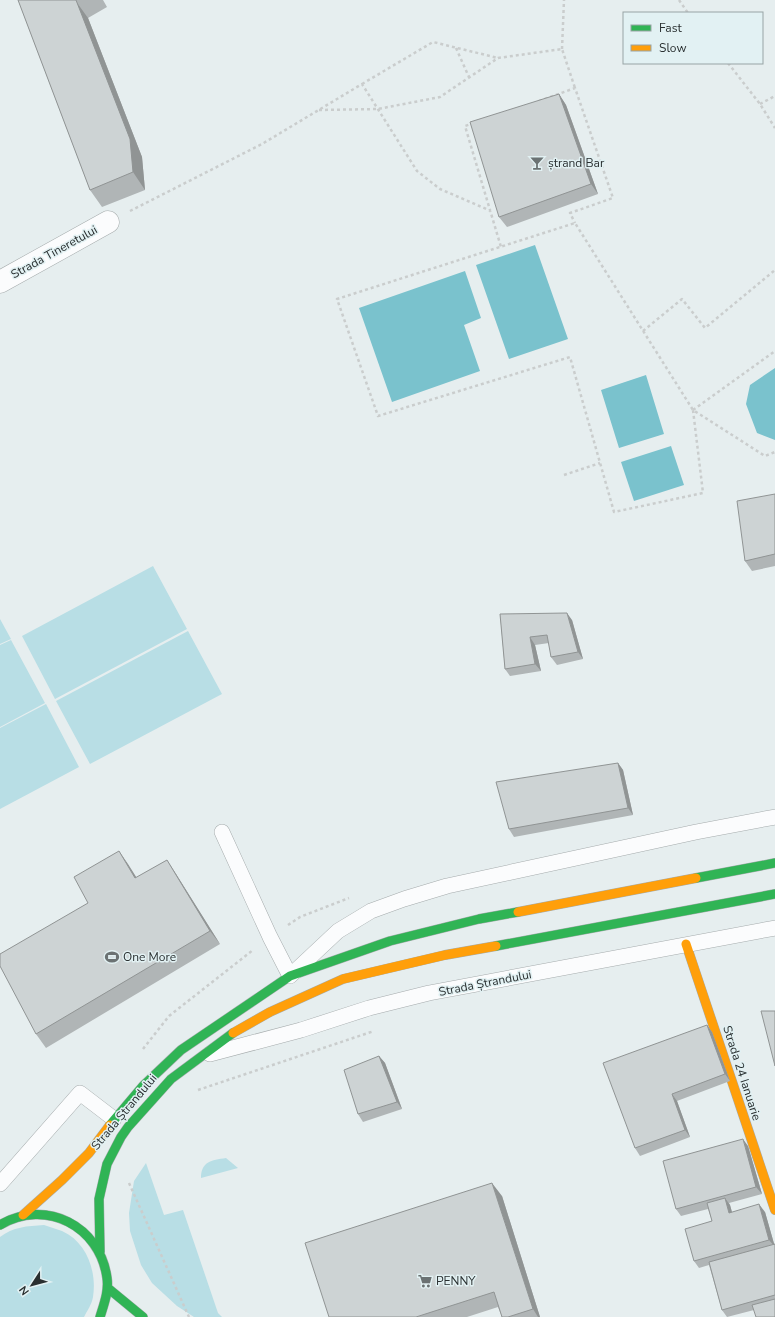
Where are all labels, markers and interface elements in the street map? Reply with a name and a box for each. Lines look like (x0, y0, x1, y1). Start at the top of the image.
legend (623, 12, 763, 64)
text: Fast (659, 20, 682, 36)
text: Slow (659, 40, 687, 56)
bar icon: ștrand Bar (529, 155, 545, 171)
place label: ștrand Bar (548, 155, 605, 171)
street label: Strada Tineretului (8, 222, 100, 282)
sports icon: One More (104, 949, 120, 965)
place label: One More (123, 949, 176, 965)
street label: Strada Ștrandului (437, 966, 533, 1000)
street label: Strada 24 Ianuarie (719, 1024, 765, 1122)
street label: Strada Ștrandului (88, 1071, 160, 1153)
north arrow (12, 1265, 52, 1305)
supermarket icon: PENNY (417, 1273, 433, 1289)
place label: PENNY (436, 1273, 476, 1289)
text: N (16, 1283, 33, 1298)

